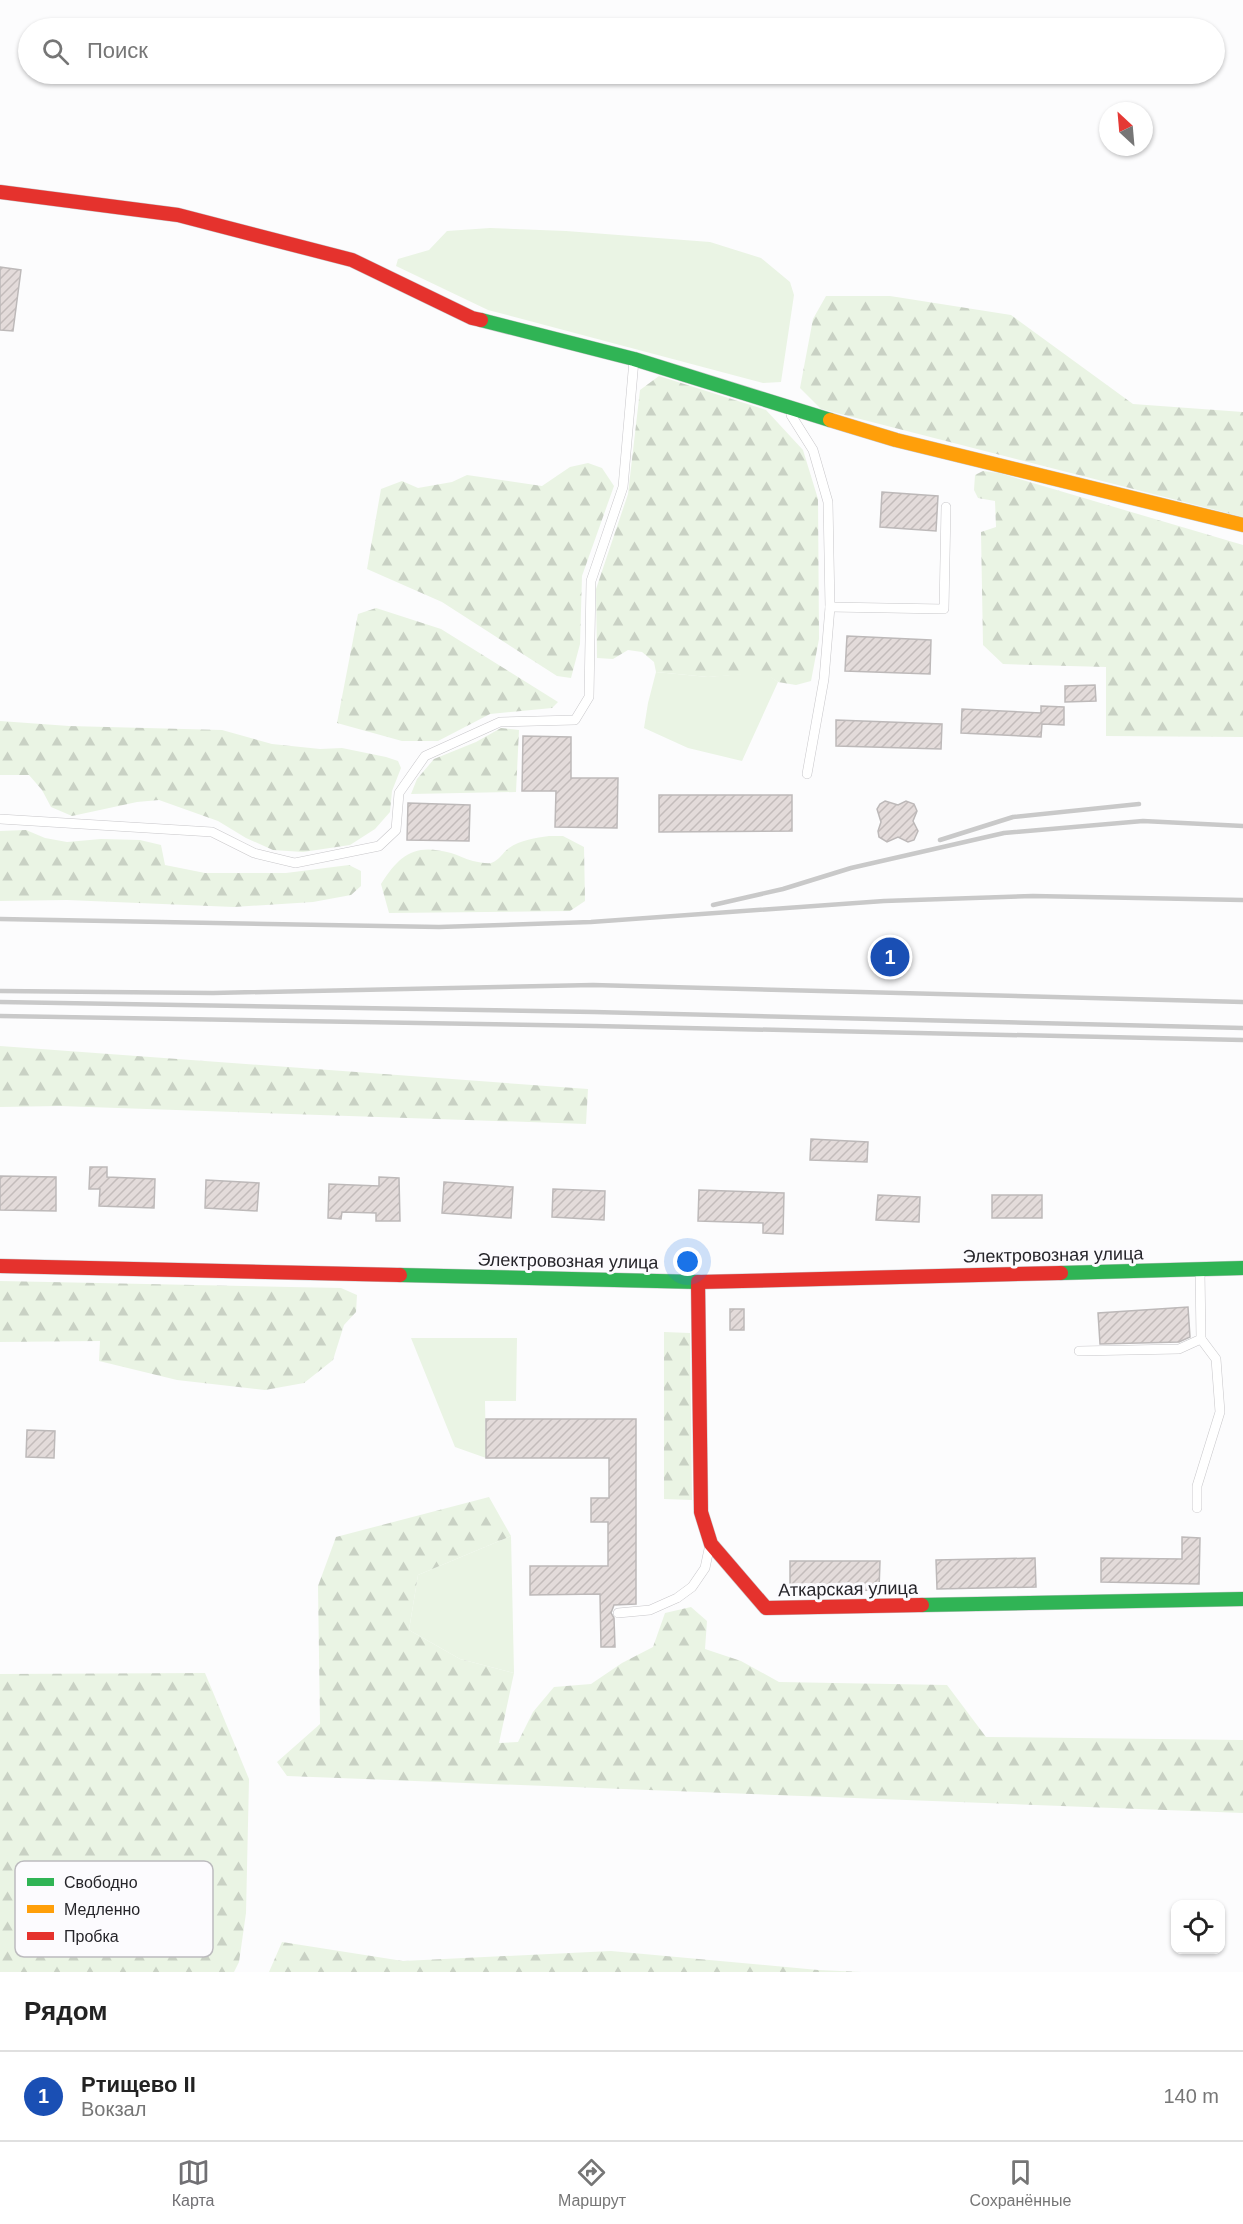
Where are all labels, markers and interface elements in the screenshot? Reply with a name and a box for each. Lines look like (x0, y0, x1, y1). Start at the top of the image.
search box (18, 18, 1225, 84)
icon: search (39, 35, 72, 68)
text: Поиск (87, 38, 148, 63)
north arrow (1099, 102, 1153, 156)
pin: 1 (870, 934, 910, 980)
street label: Электровозная улица (962, 1243, 1145, 1267)
your location (673, 1247, 702, 1276)
street label: Электровозная улица (477, 1249, 660, 1273)
street label: Аткарская улица (778, 1578, 919, 1600)
legend (15, 1861, 213, 1957)
text: Свободно (64, 1874, 138, 1891)
map controls (1171, 1900, 1225, 1954)
button: locate (1171, 1900, 1225, 1954)
text: Медленно (64, 1901, 140, 1918)
text: Пробка (64, 1928, 119, 1945)
text: Рядом (24, 1996, 107, 2026)
text: Ртищево II (81, 2072, 196, 2097)
text: 1 (38, 2085, 49, 2107)
text: 140 m (1163, 2085, 1219, 2107)
text: Вокзал (81, 2098, 146, 2120)
tab: Карта (172, 2156, 215, 2210)
tab: Маршрут (558, 2156, 626, 2210)
tab: Сохранённые (969, 2156, 1071, 2210)

